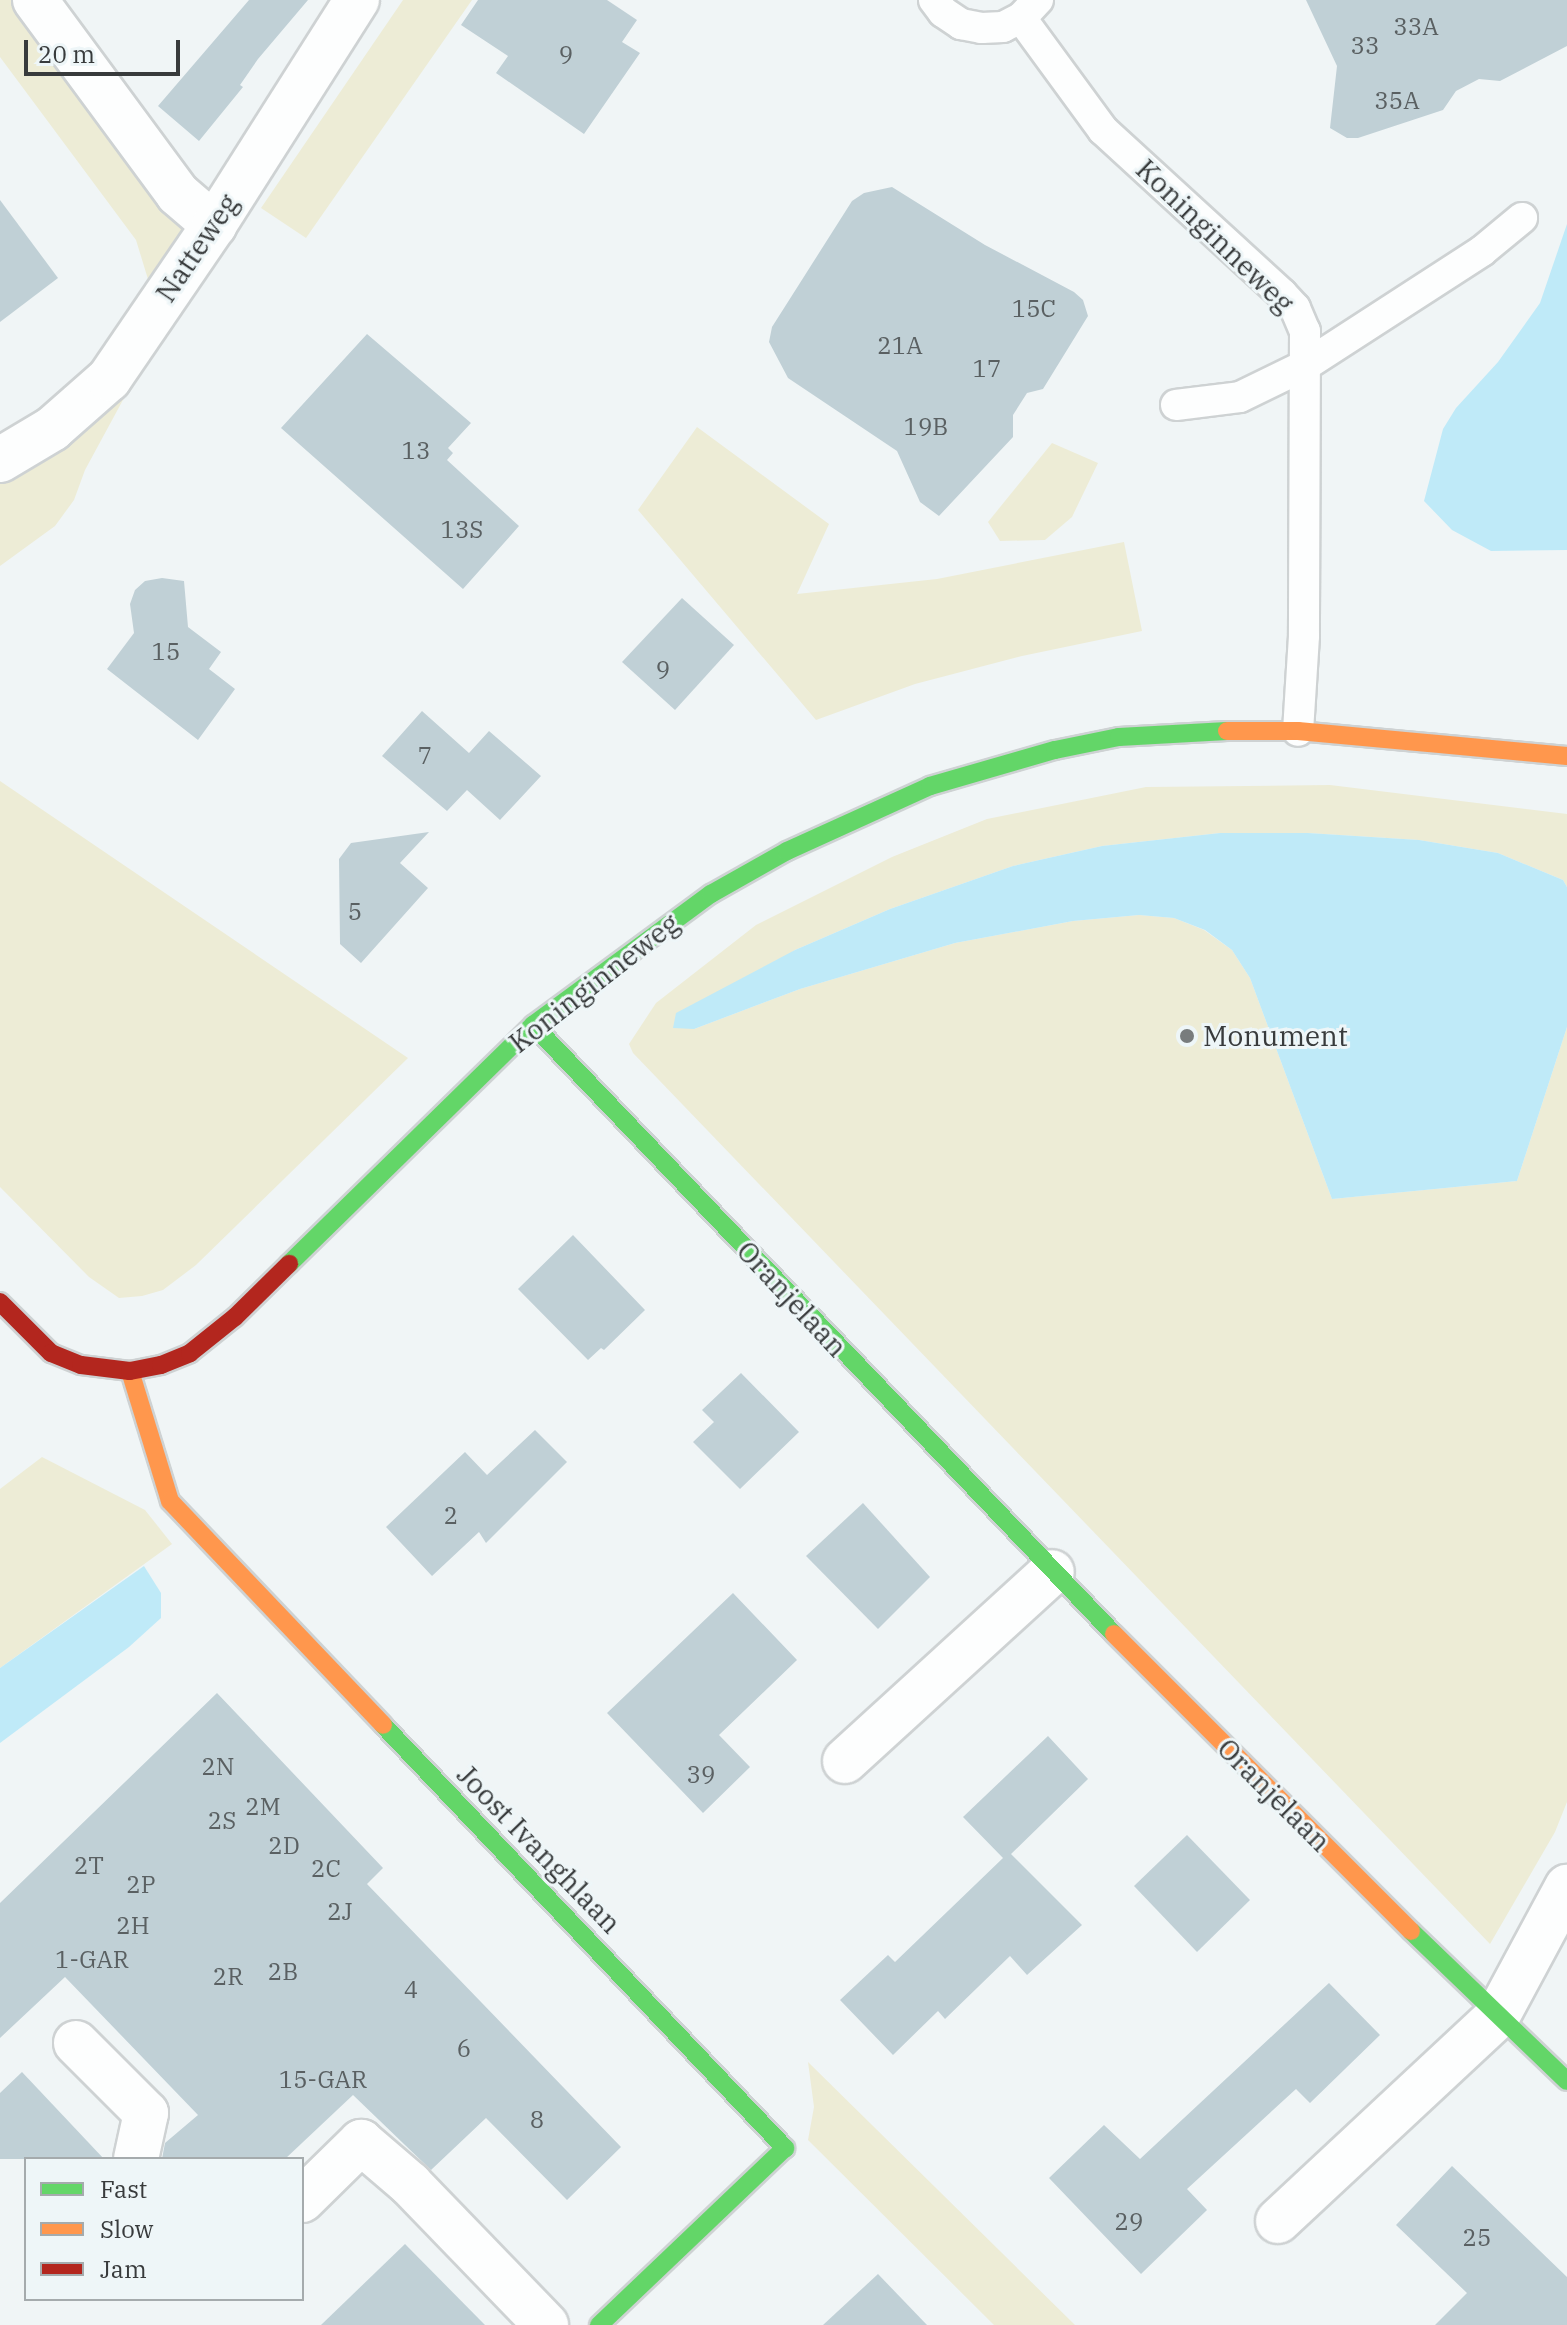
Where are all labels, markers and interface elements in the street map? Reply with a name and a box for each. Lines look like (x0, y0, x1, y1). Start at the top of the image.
house number: 33A (1393, 13, 1439, 41)
scale bar (28, 24, 184, 74)
house number: 33 (1351, 32, 1379, 60)
text: 20 m (38, 38, 95, 70)
house number: 9 (559, 41, 573, 69)
house number: 35A (1374, 87, 1420, 115)
street label: Koninginneweg (1129, 152, 1301, 320)
street label: Natteweg (149, 188, 245, 308)
house number: 15C (1012, 295, 1056, 323)
house number: 21A (877, 332, 923, 360)
house number: 17 (973, 355, 1001, 383)
house number: 19B (904, 413, 948, 441)
house number: 13 (402, 437, 430, 465)
house number: 13S (441, 516, 483, 544)
house number: 15 (152, 638, 180, 666)
house number: 9 (656, 656, 670, 684)
house number: 7 (418, 742, 432, 770)
house number: 5 (348, 898, 362, 926)
street label: Koninginneweg (502, 906, 686, 1060)
place label: Monument (1203, 1019, 1348, 1053)
marker: Monument (1178, 1027, 1196, 1045)
street label: Oranjelaan (730, 1234, 854, 1364)
house number: 2 (444, 1502, 458, 1530)
street label: Oranjelaan (1211, 1732, 1337, 1858)
house number: 2N (201, 1753, 235, 1781)
street label: Joost Ivanghlaan (450, 1758, 628, 1940)
house number: 39 (687, 1761, 715, 1789)
house number: 2M (245, 1793, 281, 1821)
house number: 2S (208, 1807, 236, 1835)
house number: 2D (268, 1832, 300, 1860)
house number: 2T (74, 1852, 104, 1880)
house number: 2C (311, 1855, 341, 1883)
house number: 2P (126, 1871, 156, 1899)
house number: 2J (327, 1898, 353, 1926)
house number: 2H (116, 1912, 150, 1940)
house number: 1-GAR (55, 1946, 129, 1974)
house number: 2B (268, 1958, 298, 1986)
house number: 2R (213, 1963, 243, 1991)
house number: 4 (404, 1976, 418, 2004)
house number: 6 (457, 2035, 471, 2063)
house number: 15-GAR (279, 2066, 367, 2094)
house number: 8 (530, 2106, 544, 2134)
legend (24, 2157, 304, 2301)
text: Fast (100, 2173, 147, 2205)
house number: 29 (1115, 2208, 1143, 2236)
text: Slow (100, 2213, 153, 2245)
house number: 25 (1463, 2224, 1491, 2252)
text: Jam (100, 2253, 147, 2285)

